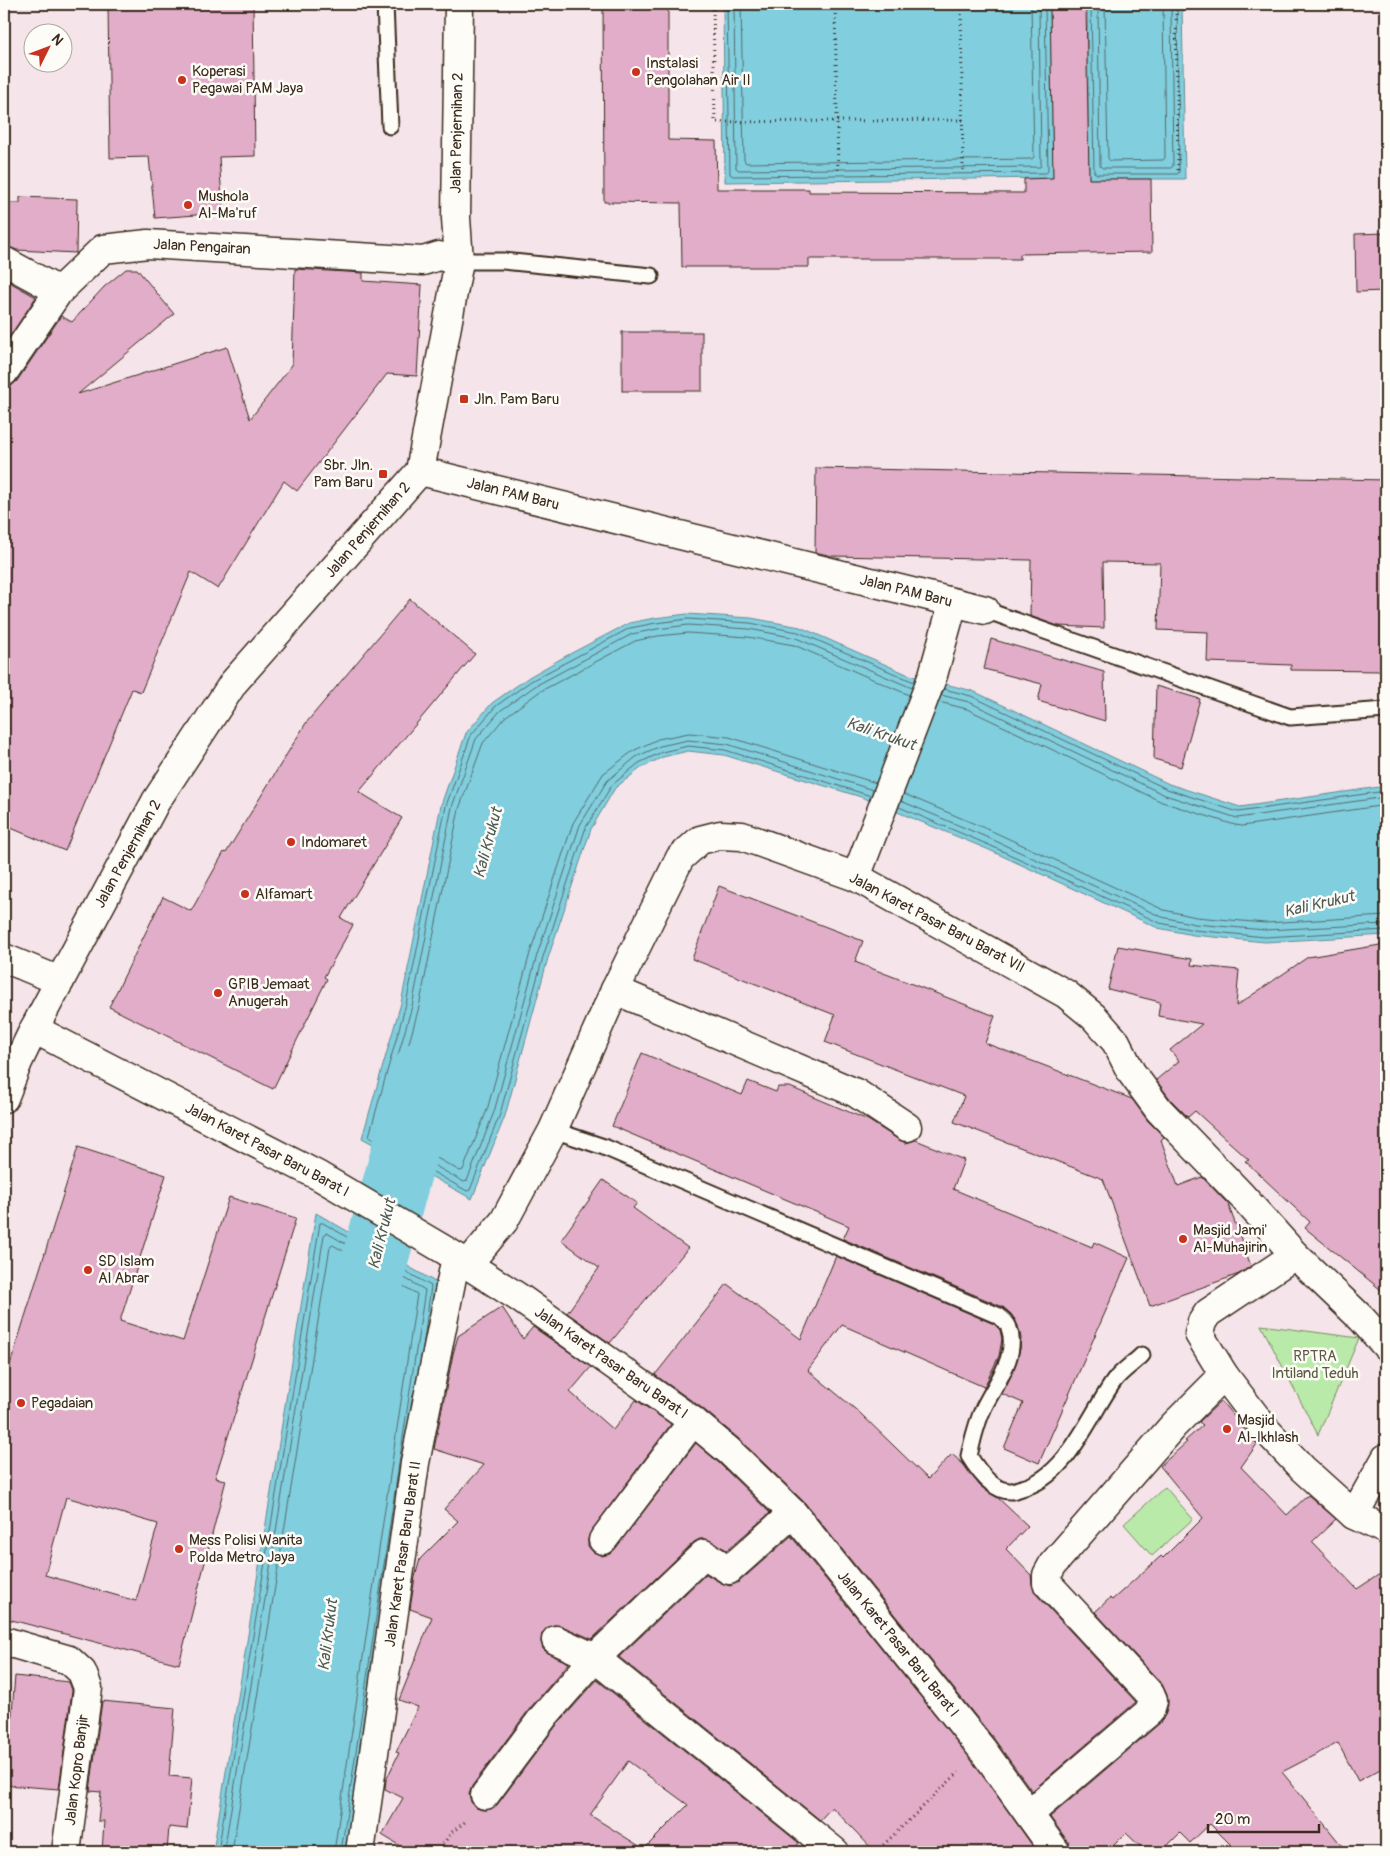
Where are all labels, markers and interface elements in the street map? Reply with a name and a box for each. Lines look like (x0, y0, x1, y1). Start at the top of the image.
north arrow (22, 22, 72, 72)
text: N (48, 30, 67, 49)
place label: Instalasi Pengolahan Air II (646, 54, 751, 90)
place label: Koperasi Pegawai PAM Jaya (192, 62, 303, 98)
marker: Instalasi Pengolahan Air II (630, 66, 642, 78)
street label: Jalan Penjernihan 2 (446, 72, 468, 194)
marker: Koperasi Pegawai PAM Jaya (176, 74, 188, 86)
place label: Mushola Al-Ma'ruf (198, 187, 257, 223)
marker: Mushola Al-Ma'ruf (182, 199, 194, 211)
street label: Jalan Pengairan (153, 235, 251, 259)
place label: Jln. Pam Baru (474, 390, 559, 409)
marker: Jln. Pam Baru (458, 393, 470, 405)
place label: Sbr. Jln. Pam Baru (313, 456, 373, 492)
marker: Sbr. Jln. Pam Baru (377, 468, 389, 480)
street label: Jalan PAM Baru (465, 473, 561, 515)
street label: Jalan Penjernihan 2 (321, 478, 415, 582)
street label: Jalan PAM Baru (858, 570, 954, 612)
water label: Kali Krukut (844, 713, 920, 756)
street label: Jalan Penjernihan 2 (90, 797, 166, 911)
water label: Kali Krukut (469, 804, 507, 880)
place label: Indomaret (301, 833, 368, 852)
marker: Indomaret (285, 836, 297, 848)
street label: Jalan Karet Pasar Baru Barat VII (846, 869, 1028, 977)
place label: Alfamart (255, 885, 313, 904)
water label: Kali Krukut (1282, 886, 1358, 922)
marker: Alfamart (239, 888, 251, 900)
place label: GPIB Jemaat Anugerah (228, 975, 310, 1011)
marker: GPIB Jemaat Anugerah (212, 987, 224, 999)
street label: Jalan Karet Pasar Baru Barat I (182, 1099, 352, 1201)
water label: Kali Krukut (364, 1195, 401, 1271)
place label: Masjid Jami' Al-Muhajirin (1193, 1221, 1268, 1257)
marker: Masjid Jami' Al-Muhajirin (1177, 1233, 1189, 1245)
place label: SD Islam Al Abrar (98, 1252, 154, 1288)
marker: SD Islam Al Abrar (82, 1264, 94, 1276)
street label: Jalan Karet Pasar Baru Barat I (531, 1303, 691, 1423)
park label: RPTRA Intiland Teduh (1271, 1347, 1359, 1383)
place label: Pegadaian (31, 1394, 93, 1413)
marker: Pegadaian (15, 1397, 27, 1409)
place label: Masjid Al-Ikhlash (1237, 1411, 1299, 1447)
marker: Masjid Al-Ikhlash (1221, 1423, 1233, 1435)
street label: Jalan Karet Pasar Baru Barat II (381, 1460, 425, 1648)
place label: Mess Polisi Wanita Polda Metro Jaya (189, 1531, 303, 1567)
marker: Mess Polisi Wanita Polda Metro Jaya (173, 1543, 185, 1555)
street label: Jalan Karet Pasar Baru Barat I (833, 1567, 963, 1721)
water label: Kali Krukut (314, 1597, 342, 1672)
street label: Jalan Kopro Banjir (61, 1713, 93, 1827)
scale bar (1208, 1801, 1319, 1833)
text: 20 m (1215, 1810, 1250, 1829)

